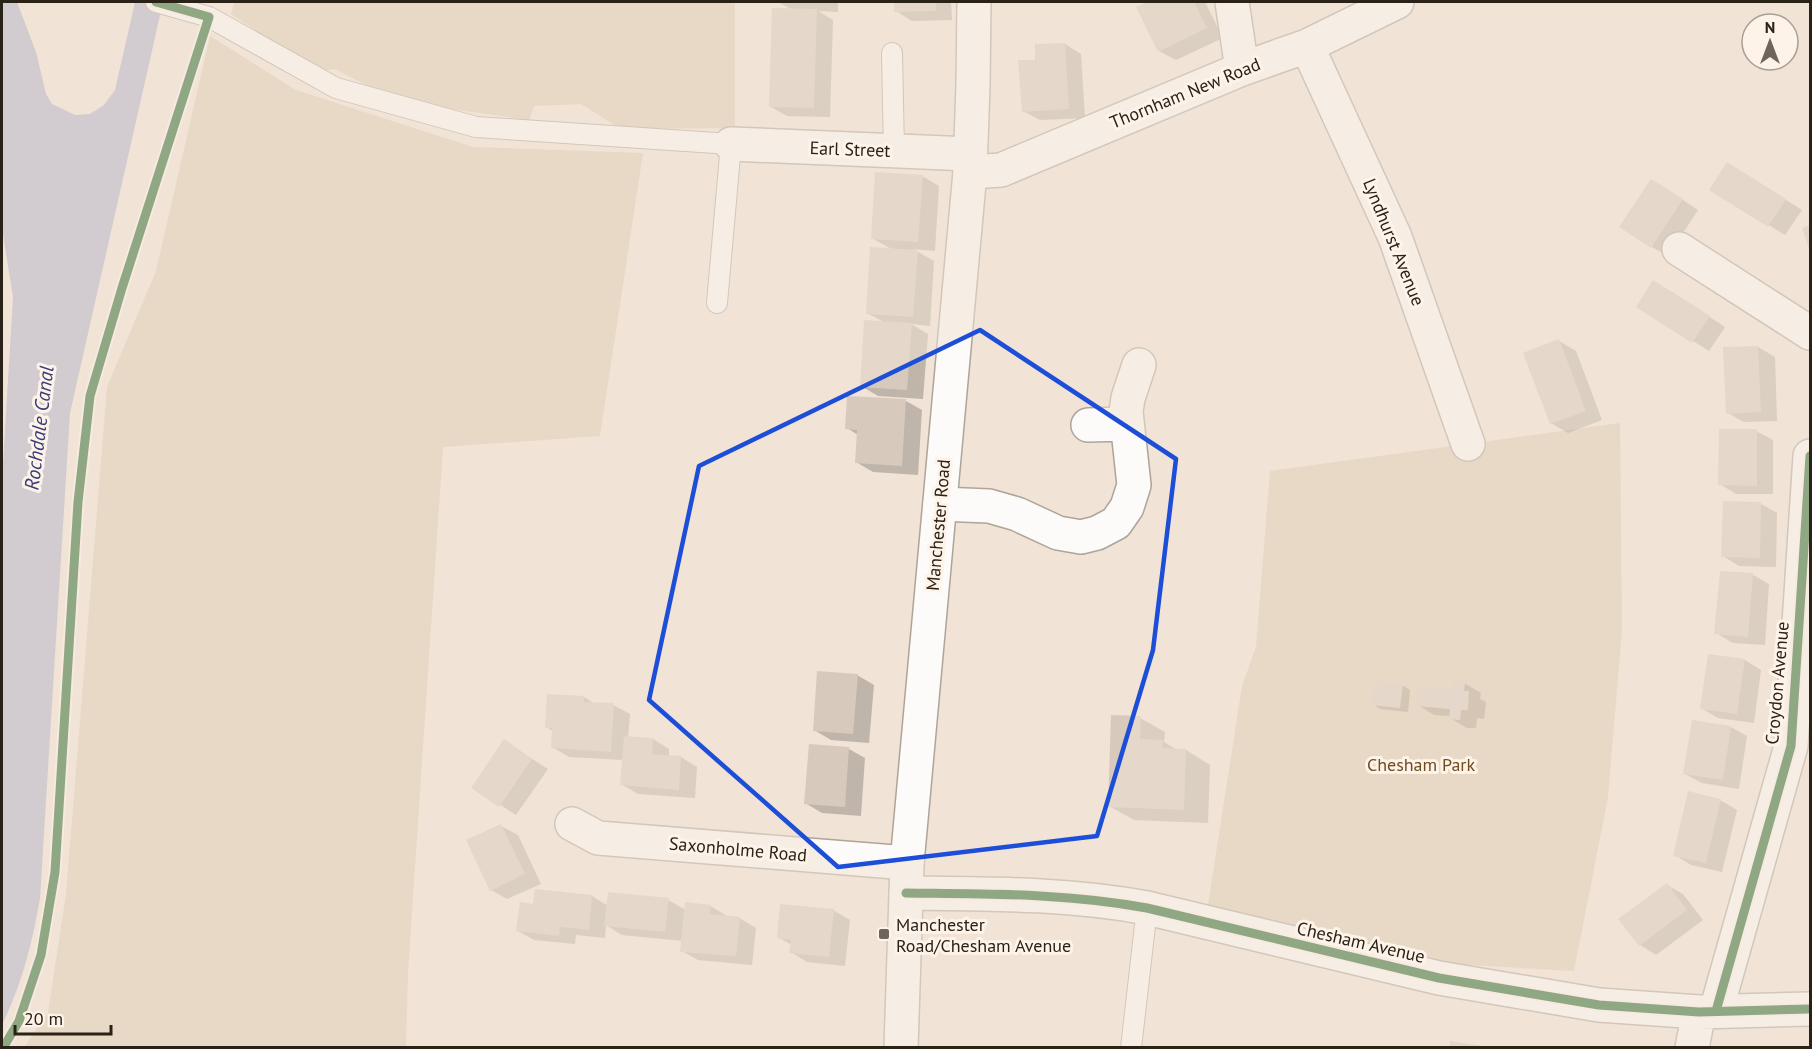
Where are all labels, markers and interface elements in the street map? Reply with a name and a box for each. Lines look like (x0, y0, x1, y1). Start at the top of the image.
north arrow (1740, 12, 1800, 72)
text: N (1765, 17, 1775, 37)
street label: Thornham New Road (1106, 52, 1264, 134)
street label: Earl Street (809, 136, 891, 162)
street label: Lyndhurst Avenue (1358, 175, 1430, 309)
water label: Rochdale Canal (18, 364, 60, 492)
street label: Manchester Road (921, 458, 955, 592)
street label: Croydon Avenue (1760, 620, 1794, 746)
park label: Chesham Park (1367, 753, 1475, 776)
street label: Saxonholme Road (668, 832, 808, 866)
place label: Manchester Road/Chesham Avenue (896, 913, 1071, 957)
street label: Chesham Avenue (1295, 916, 1427, 968)
marker: Manchester Road/Chesham Avenue (877, 927, 891, 941)
scale bar (15, 998, 111, 1036)
text: 20 m (24, 1007, 63, 1030)

